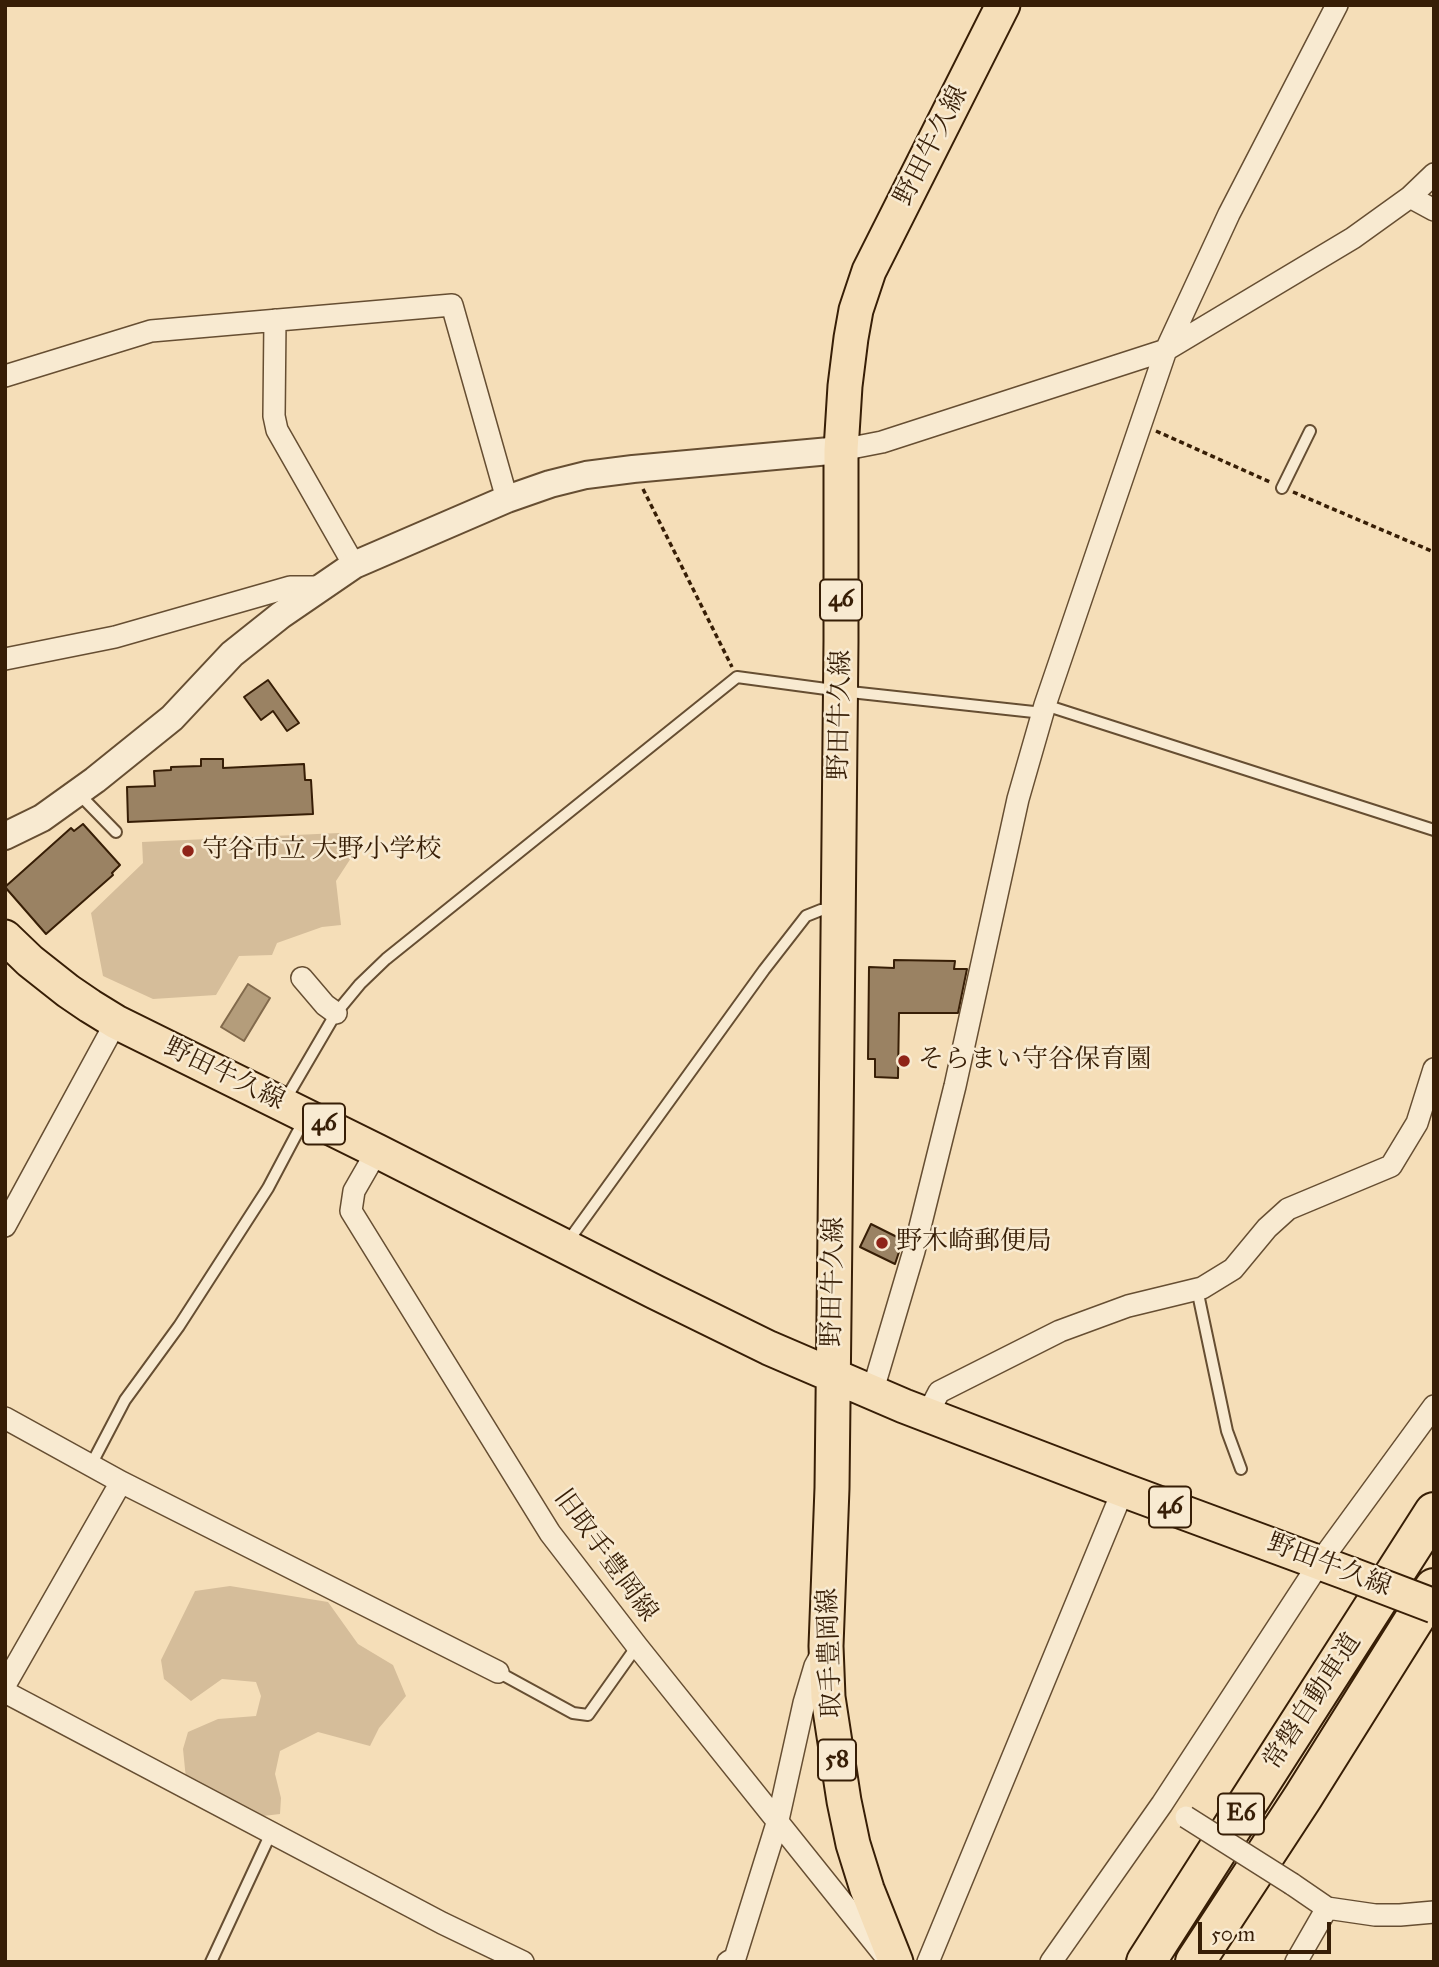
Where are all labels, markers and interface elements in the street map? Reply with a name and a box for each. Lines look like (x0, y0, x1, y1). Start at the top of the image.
street label: 野田牛久線 (889, 81, 975, 211)
road number: 46 (820, 580, 862, 620)
street label: 野田牛久線 (824, 650, 858, 780)
place label: 守谷市立 大野小学校 (202, 835, 442, 867)
marker: 守谷市立 大野小学校 (180, 843, 196, 859)
street label: 野田牛久線 (159, 1032, 289, 1118)
place label: そらまい守谷保育園 (918, 1045, 1152, 1077)
marker: そらまい守谷保育園 (896, 1053, 912, 1069)
road number: 46 (303, 1104, 345, 1144)
street label: 野田牛久線 (817, 1217, 851, 1347)
place label: 野木崎郵便局 (896, 1227, 1052, 1259)
marker: 野木崎郵便局 (874, 1235, 890, 1251)
street label: 旧取手豊岡線 (547, 1484, 663, 1628)
road number: 46 (1149, 1486, 1191, 1527)
street label: 野田牛久線 (1263, 1528, 1395, 1604)
street label: 取手豊岡線 (813, 1587, 849, 1719)
street label: 常磐自動車道 (1257, 1628, 1369, 1776)
road number: 58 (818, 1740, 856, 1780)
road number: E6 (1218, 1794, 1264, 1835)
scale bar (1201, 1908, 1334, 1952)
text: 50 m (1211, 1921, 1255, 1947)

